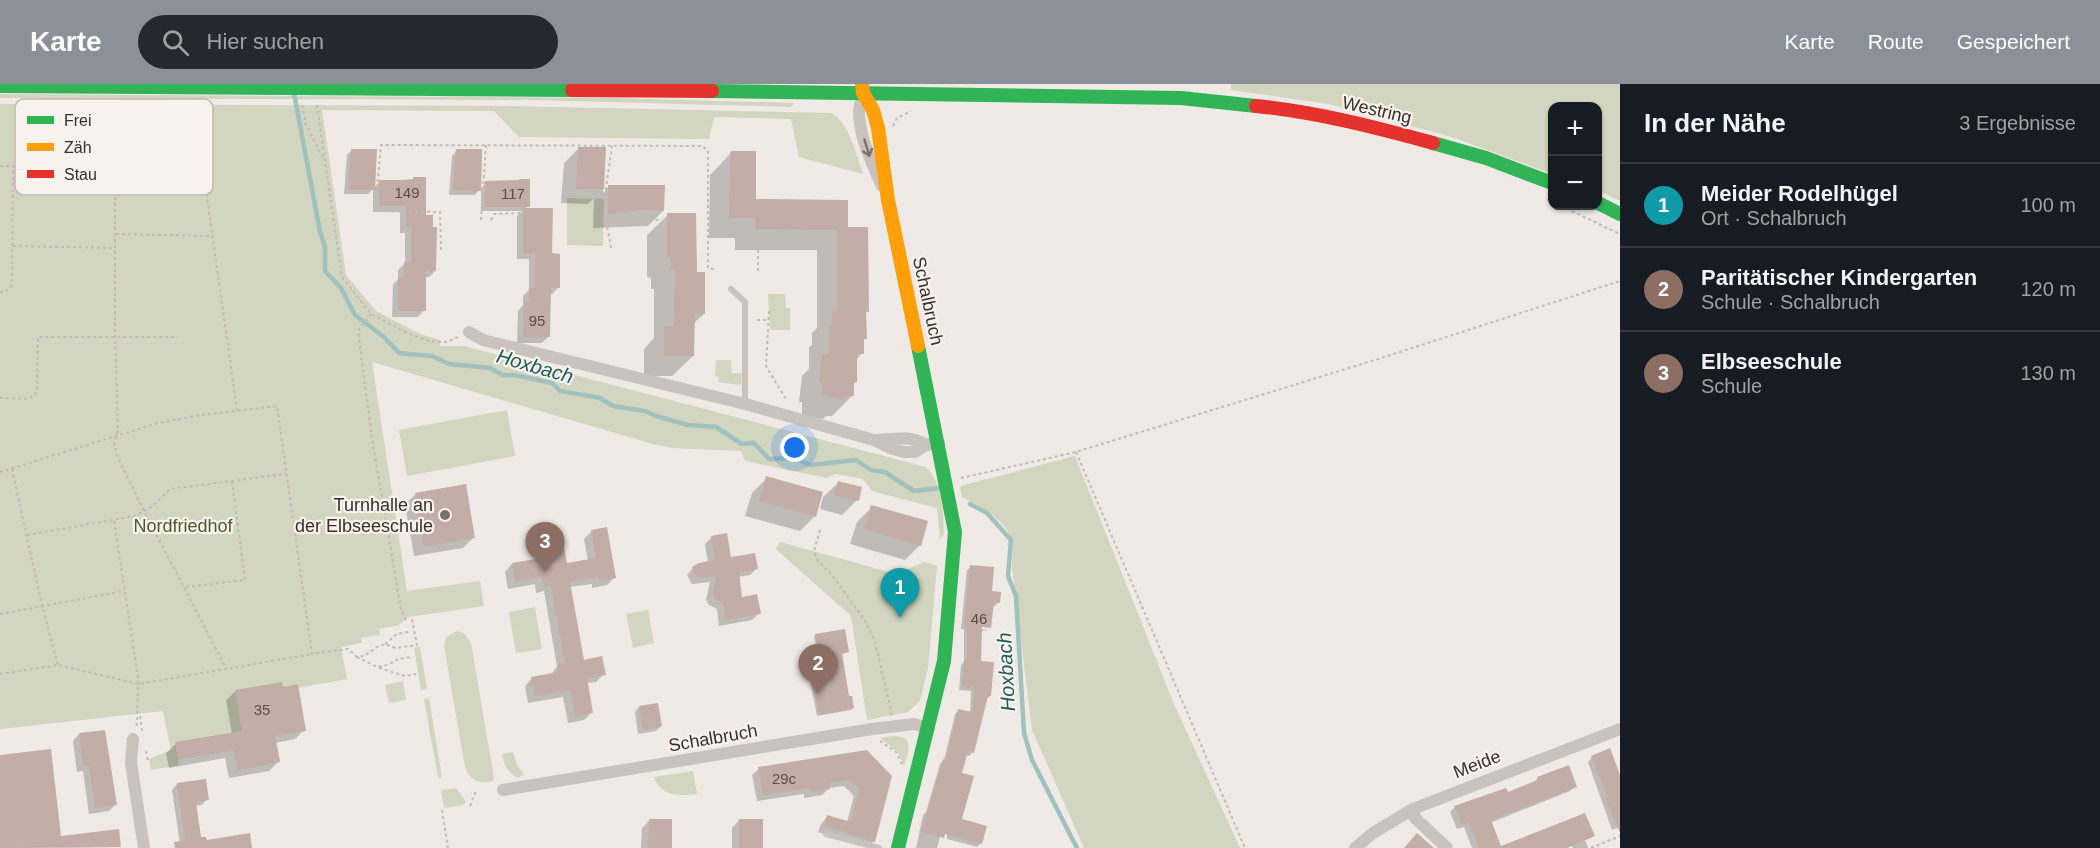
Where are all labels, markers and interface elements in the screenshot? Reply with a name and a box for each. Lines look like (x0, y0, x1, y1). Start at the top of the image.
search box (138, 15, 558, 69)
text: Karte (30, 26, 102, 57)
icon: search (159, 26, 192, 59)
text: Hier suchen (207, 29, 324, 54)
text: Karte (1785, 30, 1835, 53)
text: Route (1868, 30, 1924, 53)
text: Gespeichert (1957, 30, 2070, 53)
street label: Westring (1340, 92, 1414, 128)
legend (15, 99, 213, 195)
map controls (1548, 102, 1602, 210)
button: + (1548, 102, 1602, 156)
text: In der Nähe (1644, 108, 1786, 138)
text: Frei (64, 112, 92, 129)
text: 3 Ergebnisse (1959, 112, 2076, 134)
one-way arrow (862, 138, 873, 157)
text: Zäh (64, 139, 92, 156)
button: − (1548, 156, 1602, 210)
text: Stau (64, 166, 97, 183)
text: Meider Rodelhügel (1701, 181, 1898, 206)
house number: 149 (394, 184, 420, 201)
house number: 117 (501, 185, 525, 202)
text: 1 (1658, 194, 1669, 216)
text: 100 m (2020, 194, 2076, 216)
text: Ort · Schalbruch (1701, 207, 1847, 229)
street label: Schalbruch (909, 255, 947, 347)
text: Paritätischer Kindergarten (1701, 265, 1977, 290)
text: 2 (1658, 278, 1669, 300)
text: 120 m (2020, 278, 2076, 300)
text: Schule · Schalbruch (1701, 291, 1880, 313)
house number: 95 (529, 312, 545, 329)
water label: Hoxbach (494, 345, 576, 387)
text: Elbseeschule (1701, 349, 1842, 374)
text: 3 (1658, 362, 1669, 384)
text: 130 m (2020, 362, 2076, 384)
text: Schule (1701, 375, 1762, 397)
your location (780, 433, 809, 462)
place label: Turnhalle an der Elbseeschule (295, 495, 433, 536)
marker: Turnhalle an der Elbseeschule (438, 508, 452, 522)
park label: Nordfriedhof (133, 516, 234, 536)
pin: 3 (526, 522, 564, 572)
pin: 1 (880, 568, 920, 618)
house number: 46 (971, 610, 987, 627)
water label: Hoxbach (993, 632, 1019, 712)
pin: 2 (798, 644, 838, 694)
house number: 35 (254, 701, 270, 718)
street label: Schalbruch (667, 720, 759, 756)
street label: Meide (1451, 746, 1503, 782)
house number: 29c (772, 770, 797, 787)

